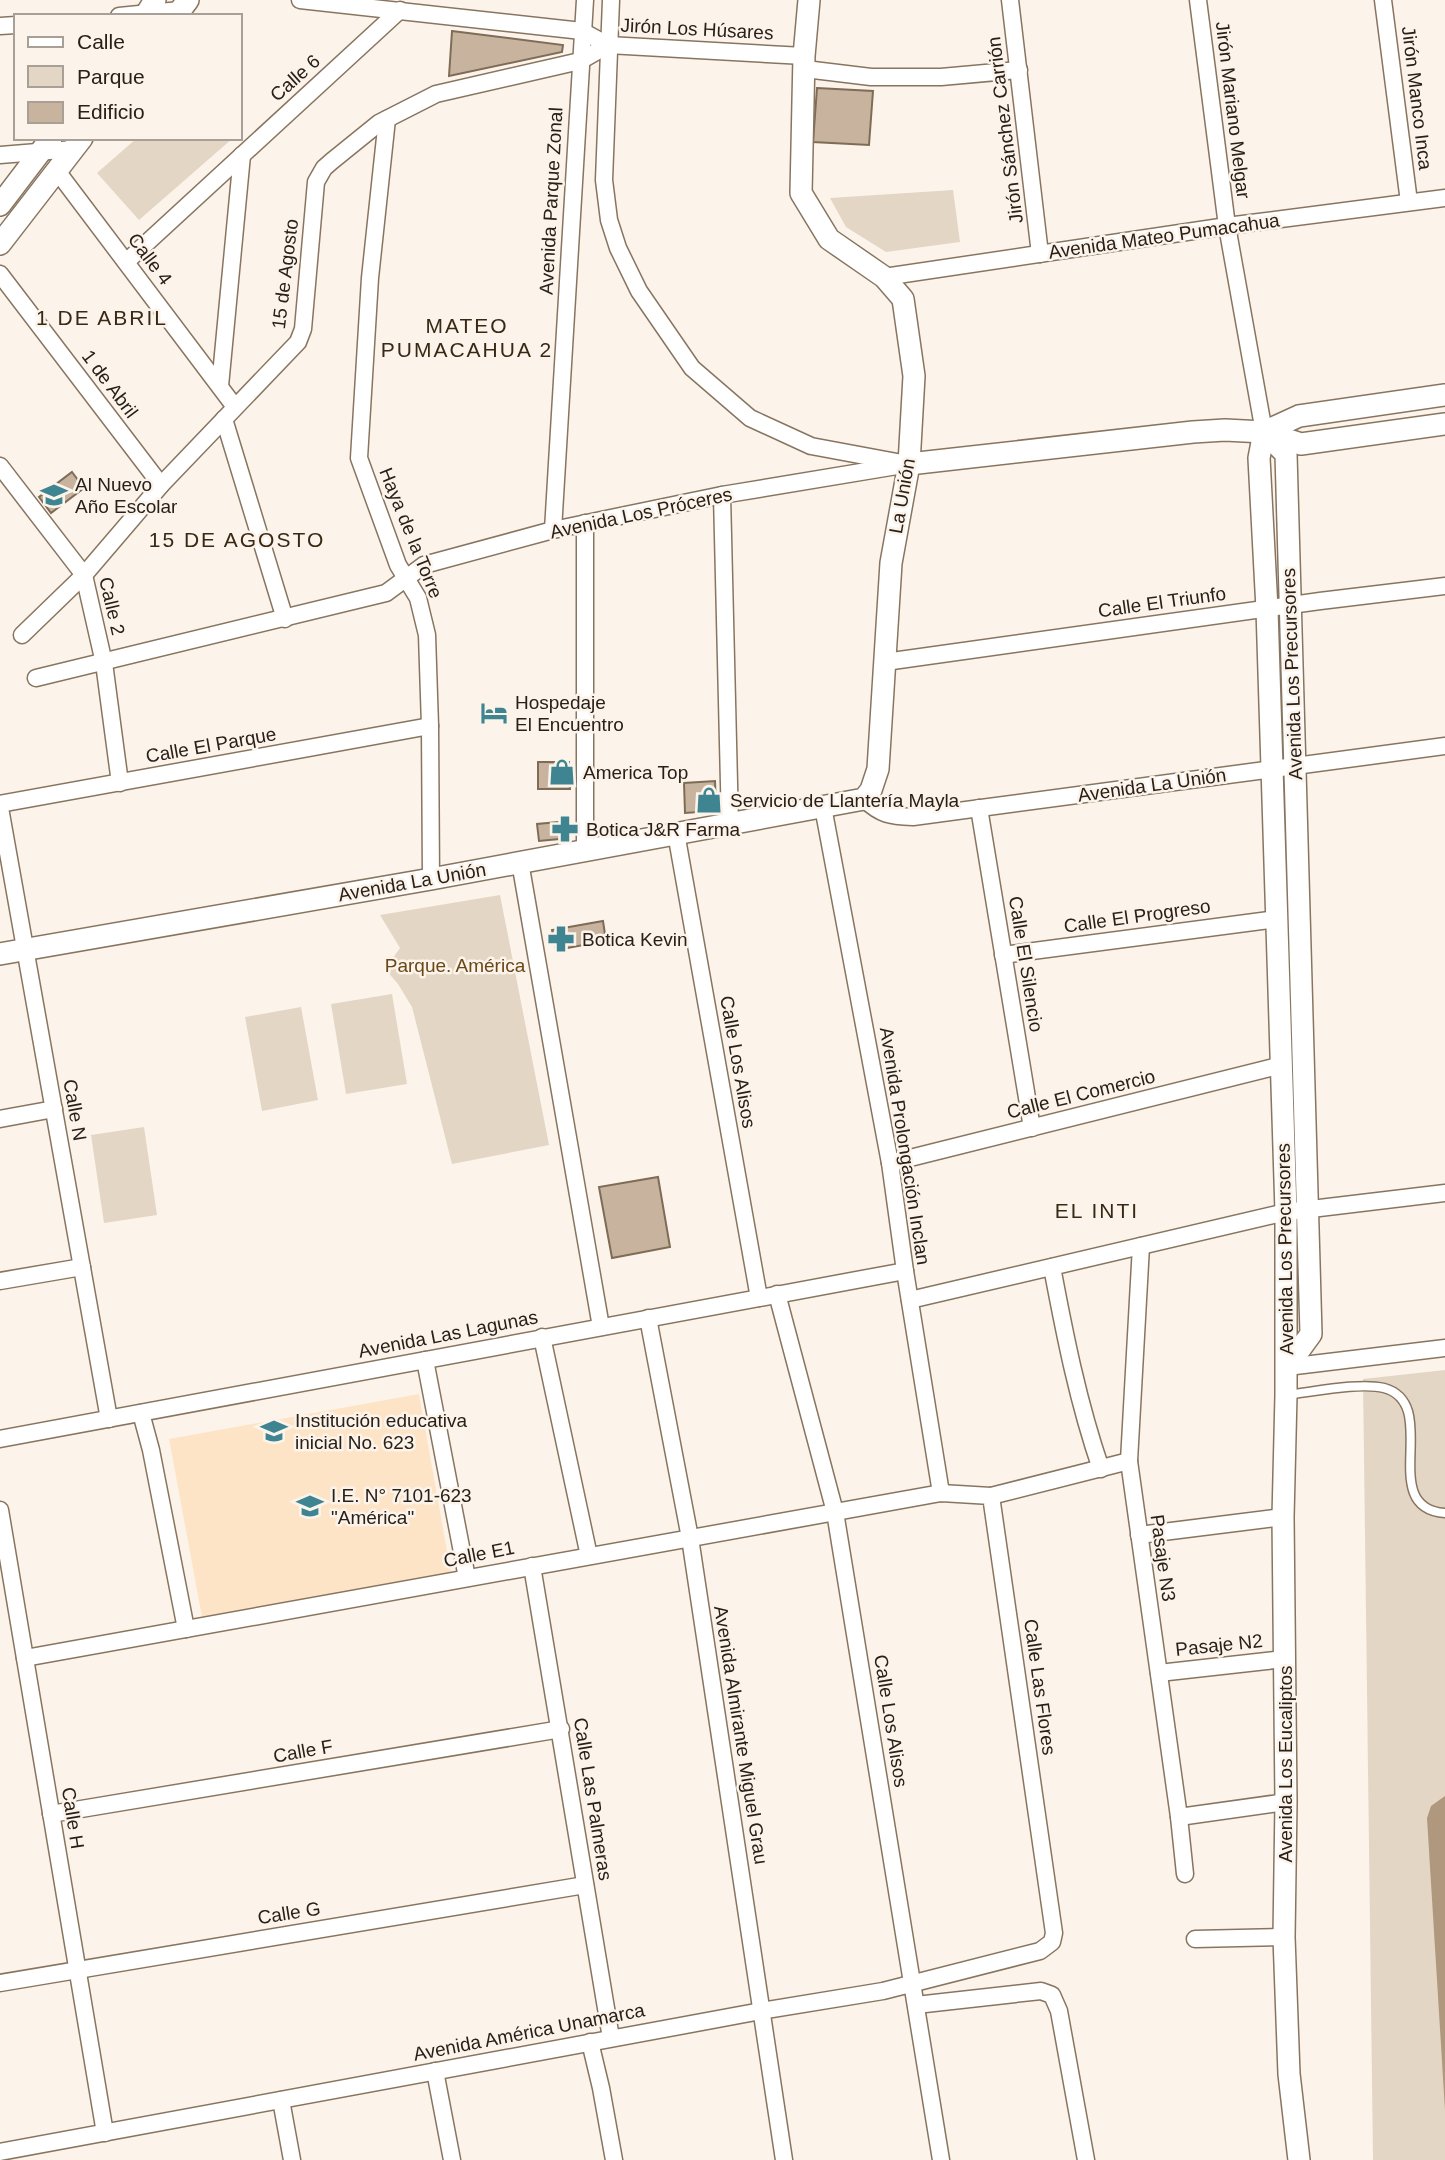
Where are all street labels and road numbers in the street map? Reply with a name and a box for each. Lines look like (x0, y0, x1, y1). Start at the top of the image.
street label: Jirón Los Húsares (620, 15, 774, 43)
street label: Jirón Mariano Melgar (1212, 20, 1254, 201)
street label: Jirón Manco Inca (1398, 25, 1436, 172)
street label: Jirón Sánchez Carrión (983, 35, 1027, 225)
street label: Calle 6 (266, 50, 324, 106)
street label: Avenida Parque Zonal (536, 107, 566, 295)
street label: Avenida Mateo Pumacahua (1047, 209, 1281, 263)
street label: 15 de Agosto (268, 218, 302, 330)
street label: Calle 4 (124, 229, 176, 289)
street label: 1 de Abril (78, 346, 142, 422)
street label: La Unión (885, 457, 919, 535)
street label: Haya de la Torre (375, 465, 447, 601)
street label: Avenida Los Próceres (548, 483, 734, 543)
street label: Avenida Los Precursores (1278, 568, 1306, 780)
street label: Calle 2 (95, 575, 129, 637)
street label: Calle El Triunfo (1097, 583, 1227, 621)
street label: Calle El Parque (144, 723, 278, 767)
street label: Avenida La Unión (1076, 764, 1228, 806)
street label: Avenida La Unión (336, 859, 488, 905)
street label: Calle El Silencio (1005, 895, 1047, 1033)
street label: Calle El Progreso (1062, 895, 1212, 937)
street label: Calle Los Alisos (716, 994, 760, 1130)
street label: Avenida Prolongación Inclan (876, 1026, 934, 1266)
street label: Calle El Comercio (1005, 1065, 1157, 1123)
street label: Calle N (59, 1077, 91, 1143)
street label: Avenida Los Precursores (1273, 1143, 1297, 1355)
street label: Avenida Las Lagunas (356, 1306, 540, 1362)
street label: Pasaje N3 (1147, 1513, 1179, 1603)
street label: Calle E1 (442, 1537, 516, 1571)
street label: Avenida Almirante Miguel Grau (710, 1604, 772, 1866)
street label: Calle Las Flores (1020, 1618, 1060, 1756)
street label: Pasaje N2 (1174, 1630, 1264, 1660)
street label: Calle Los Alisos (870, 1653, 912, 1789)
street label: Avenida Los Eucaliptos (1275, 1665, 1296, 1863)
street label: Calle Las Palmeras (570, 1716, 616, 1882)
street label: Calle F (272, 1735, 334, 1767)
street label: Calle H (58, 1786, 88, 1850)
street label: Calle G (256, 1898, 322, 1928)
street label: Avenida América Unamarca (412, 1999, 647, 2065)

